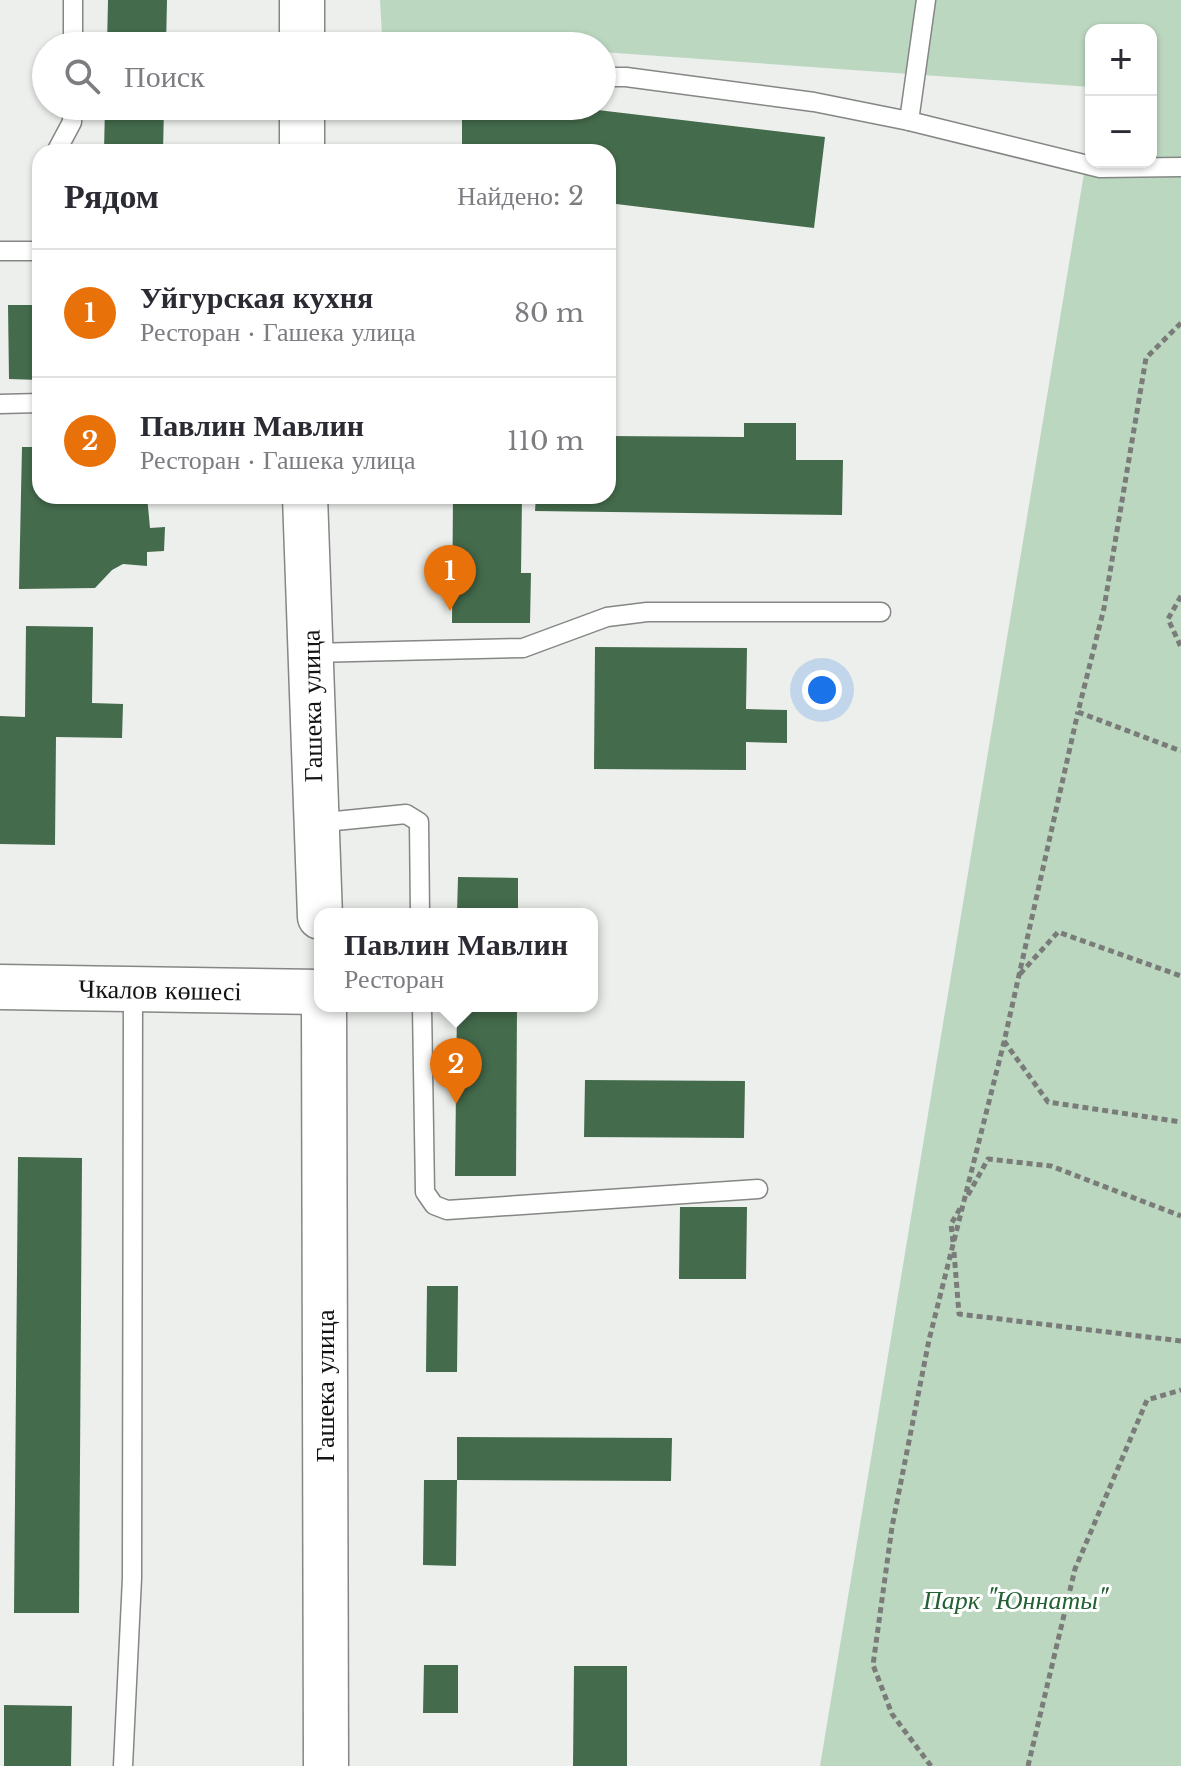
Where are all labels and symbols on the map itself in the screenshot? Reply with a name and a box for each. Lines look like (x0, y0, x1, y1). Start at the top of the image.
pin: 1 (424, 545, 476, 611)
street label: Гашека улица (295, 629, 329, 783)
your location (802, 670, 842, 710)
street label: Чкалов көшесі (78, 973, 242, 1007)
pin: 2 (430, 1038, 482, 1104)
street label: Гашека улица (309, 1309, 341, 1462)
park label: Парк "Юннаты" (922, 1584, 1110, 1616)

